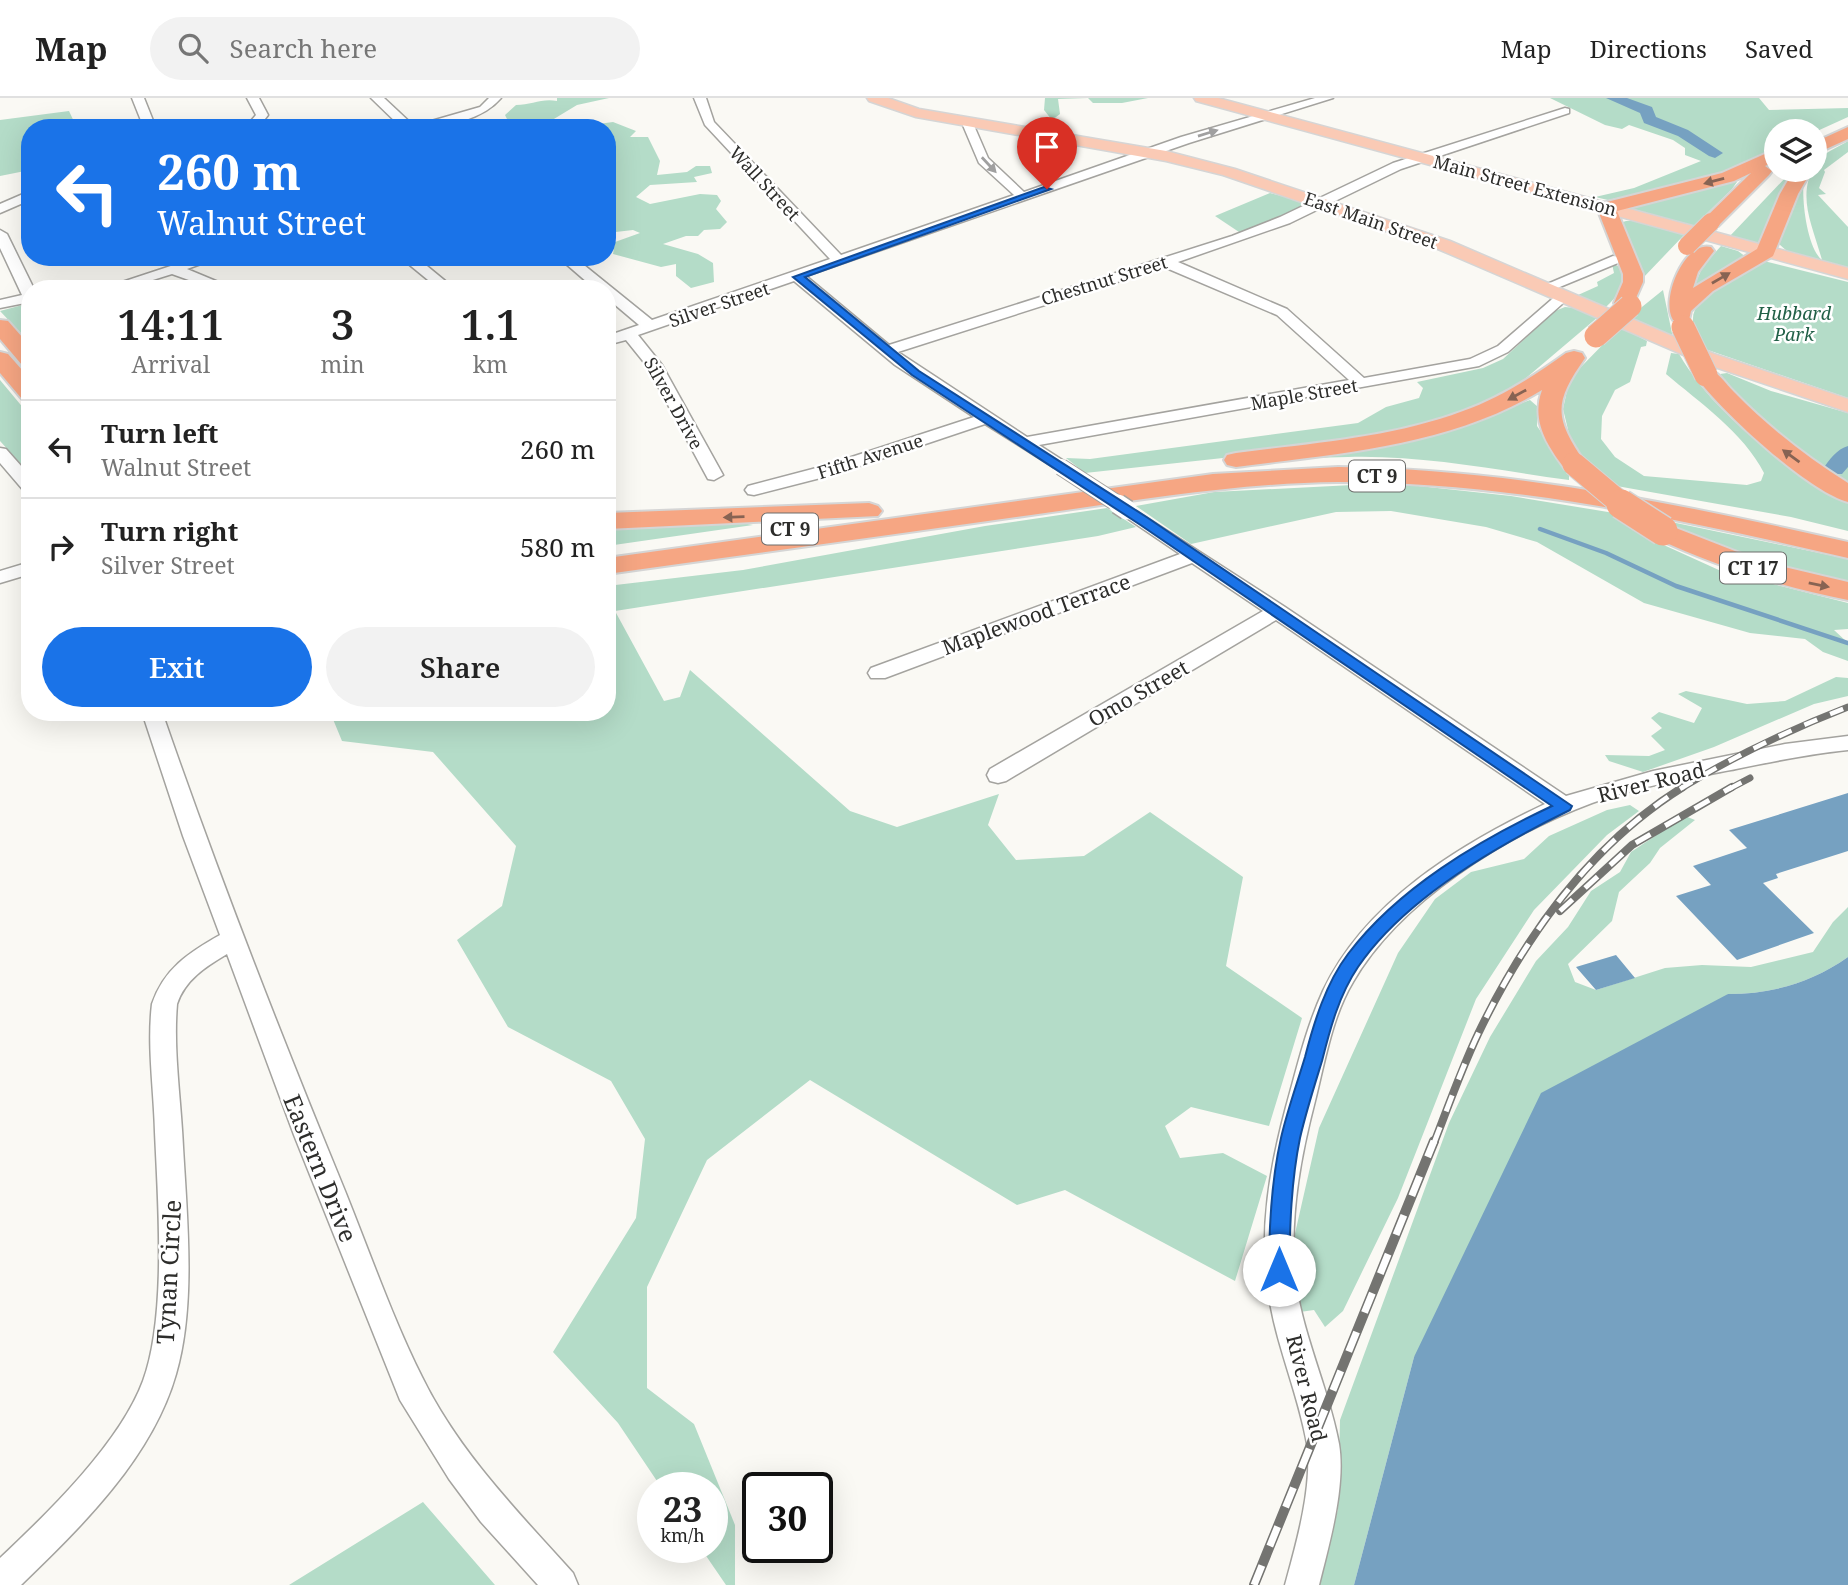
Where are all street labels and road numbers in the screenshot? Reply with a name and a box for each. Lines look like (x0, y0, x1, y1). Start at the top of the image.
street label: Wall Street (724, 141, 806, 225)
street label: Main Street Extension (1431, 149, 1620, 221)
street label: East Main Street (1301, 186, 1441, 254)
street label: Chestnut Street (1038, 249, 1170, 311)
street label: Silver Street (666, 276, 772, 332)
street label: Silver Drive (639, 353, 709, 453)
street label: Maple Street (1249, 373, 1359, 415)
street label: Fifth Avenue (814, 428, 926, 484)
road number: CT 9 (1349, 460, 1405, 492)
road number: CT 9 (762, 514, 818, 544)
road number: CT 17 (1720, 552, 1786, 583)
street label: Maplewood Terrace (938, 567, 1134, 661)
street label: Omo Street (1083, 653, 1193, 733)
street label: River Road (1594, 755, 1708, 809)
street label: Eastern Drive (276, 1089, 366, 1247)
street label: Tynan Circle (148, 1199, 188, 1345)
street label: River Road (1280, 1331, 1334, 1445)

